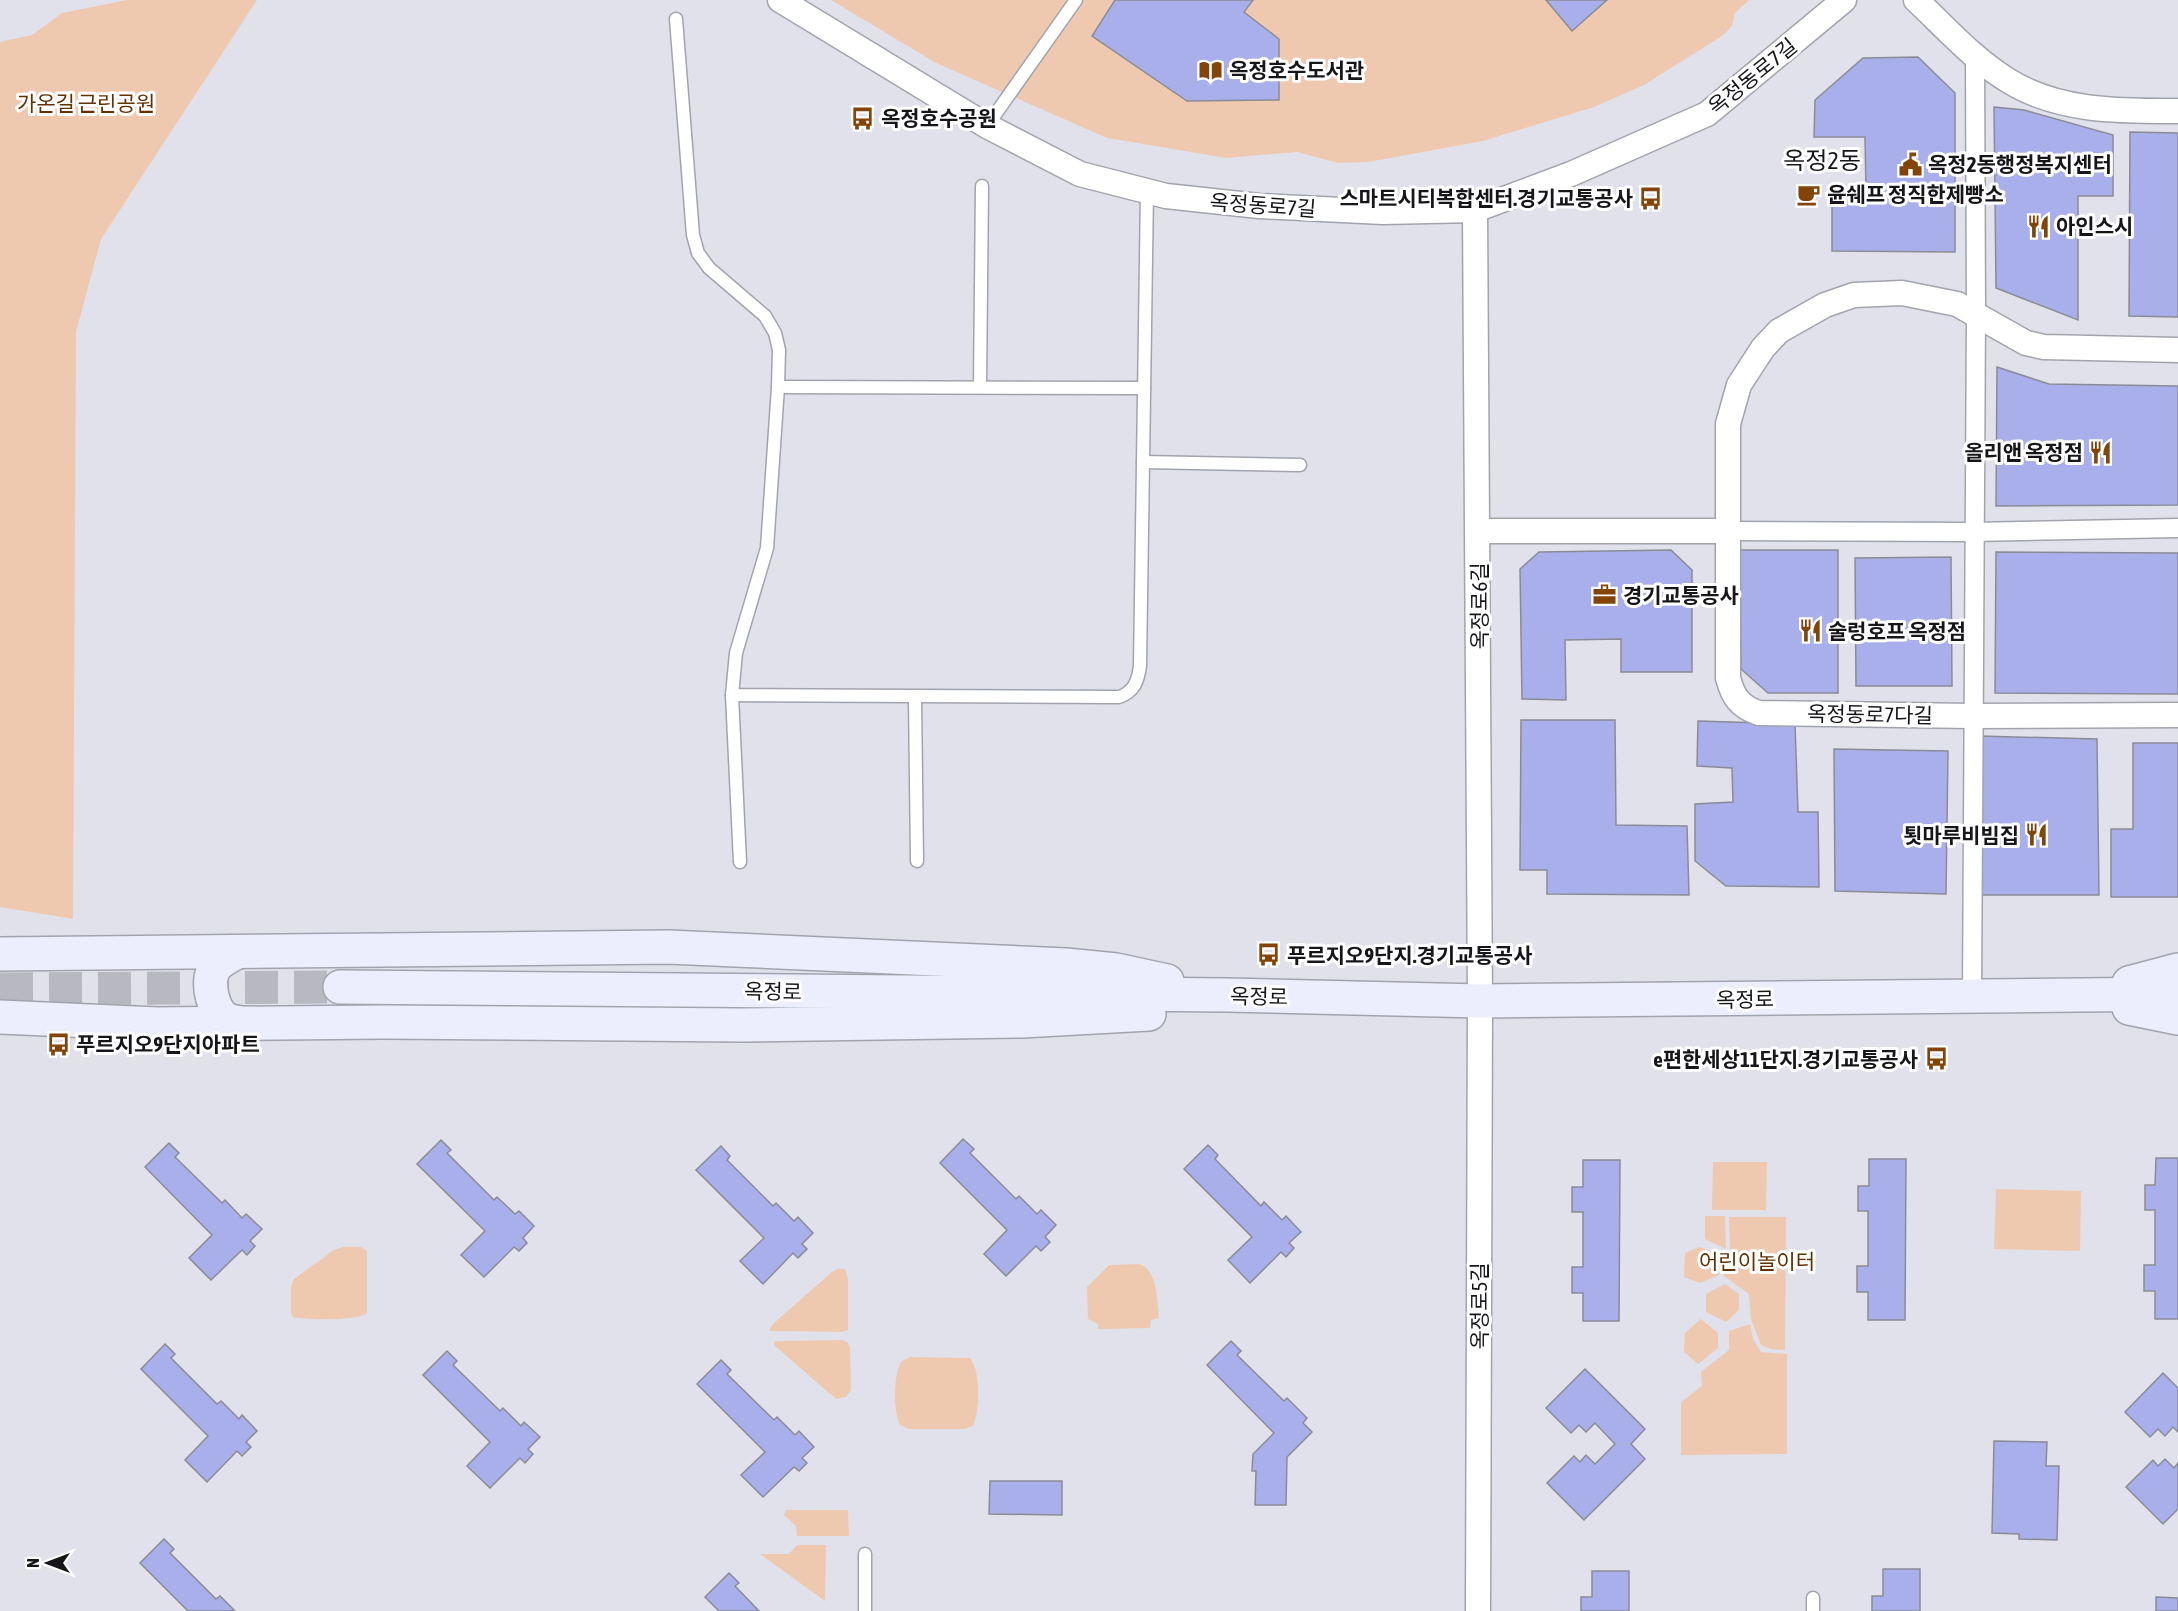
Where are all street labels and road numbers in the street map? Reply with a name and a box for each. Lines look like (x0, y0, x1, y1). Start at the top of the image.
street label: 옥정동로7길 (1703, 33, 1801, 119)
street label: 옥정동로7길 (1209, 189, 1317, 221)
street label: 옥정로6길 (1467, 562, 1491, 650)
street label: 옥정동로7다길 (1807, 701, 1933, 727)
street label: 옥정로 (744, 978, 802, 1004)
street label: 옥정로 (1230, 983, 1288, 1009)
street label: 옥정로 (1716, 986, 1774, 1012)
street label: 옥정로5길 (1467, 1262, 1491, 1350)

